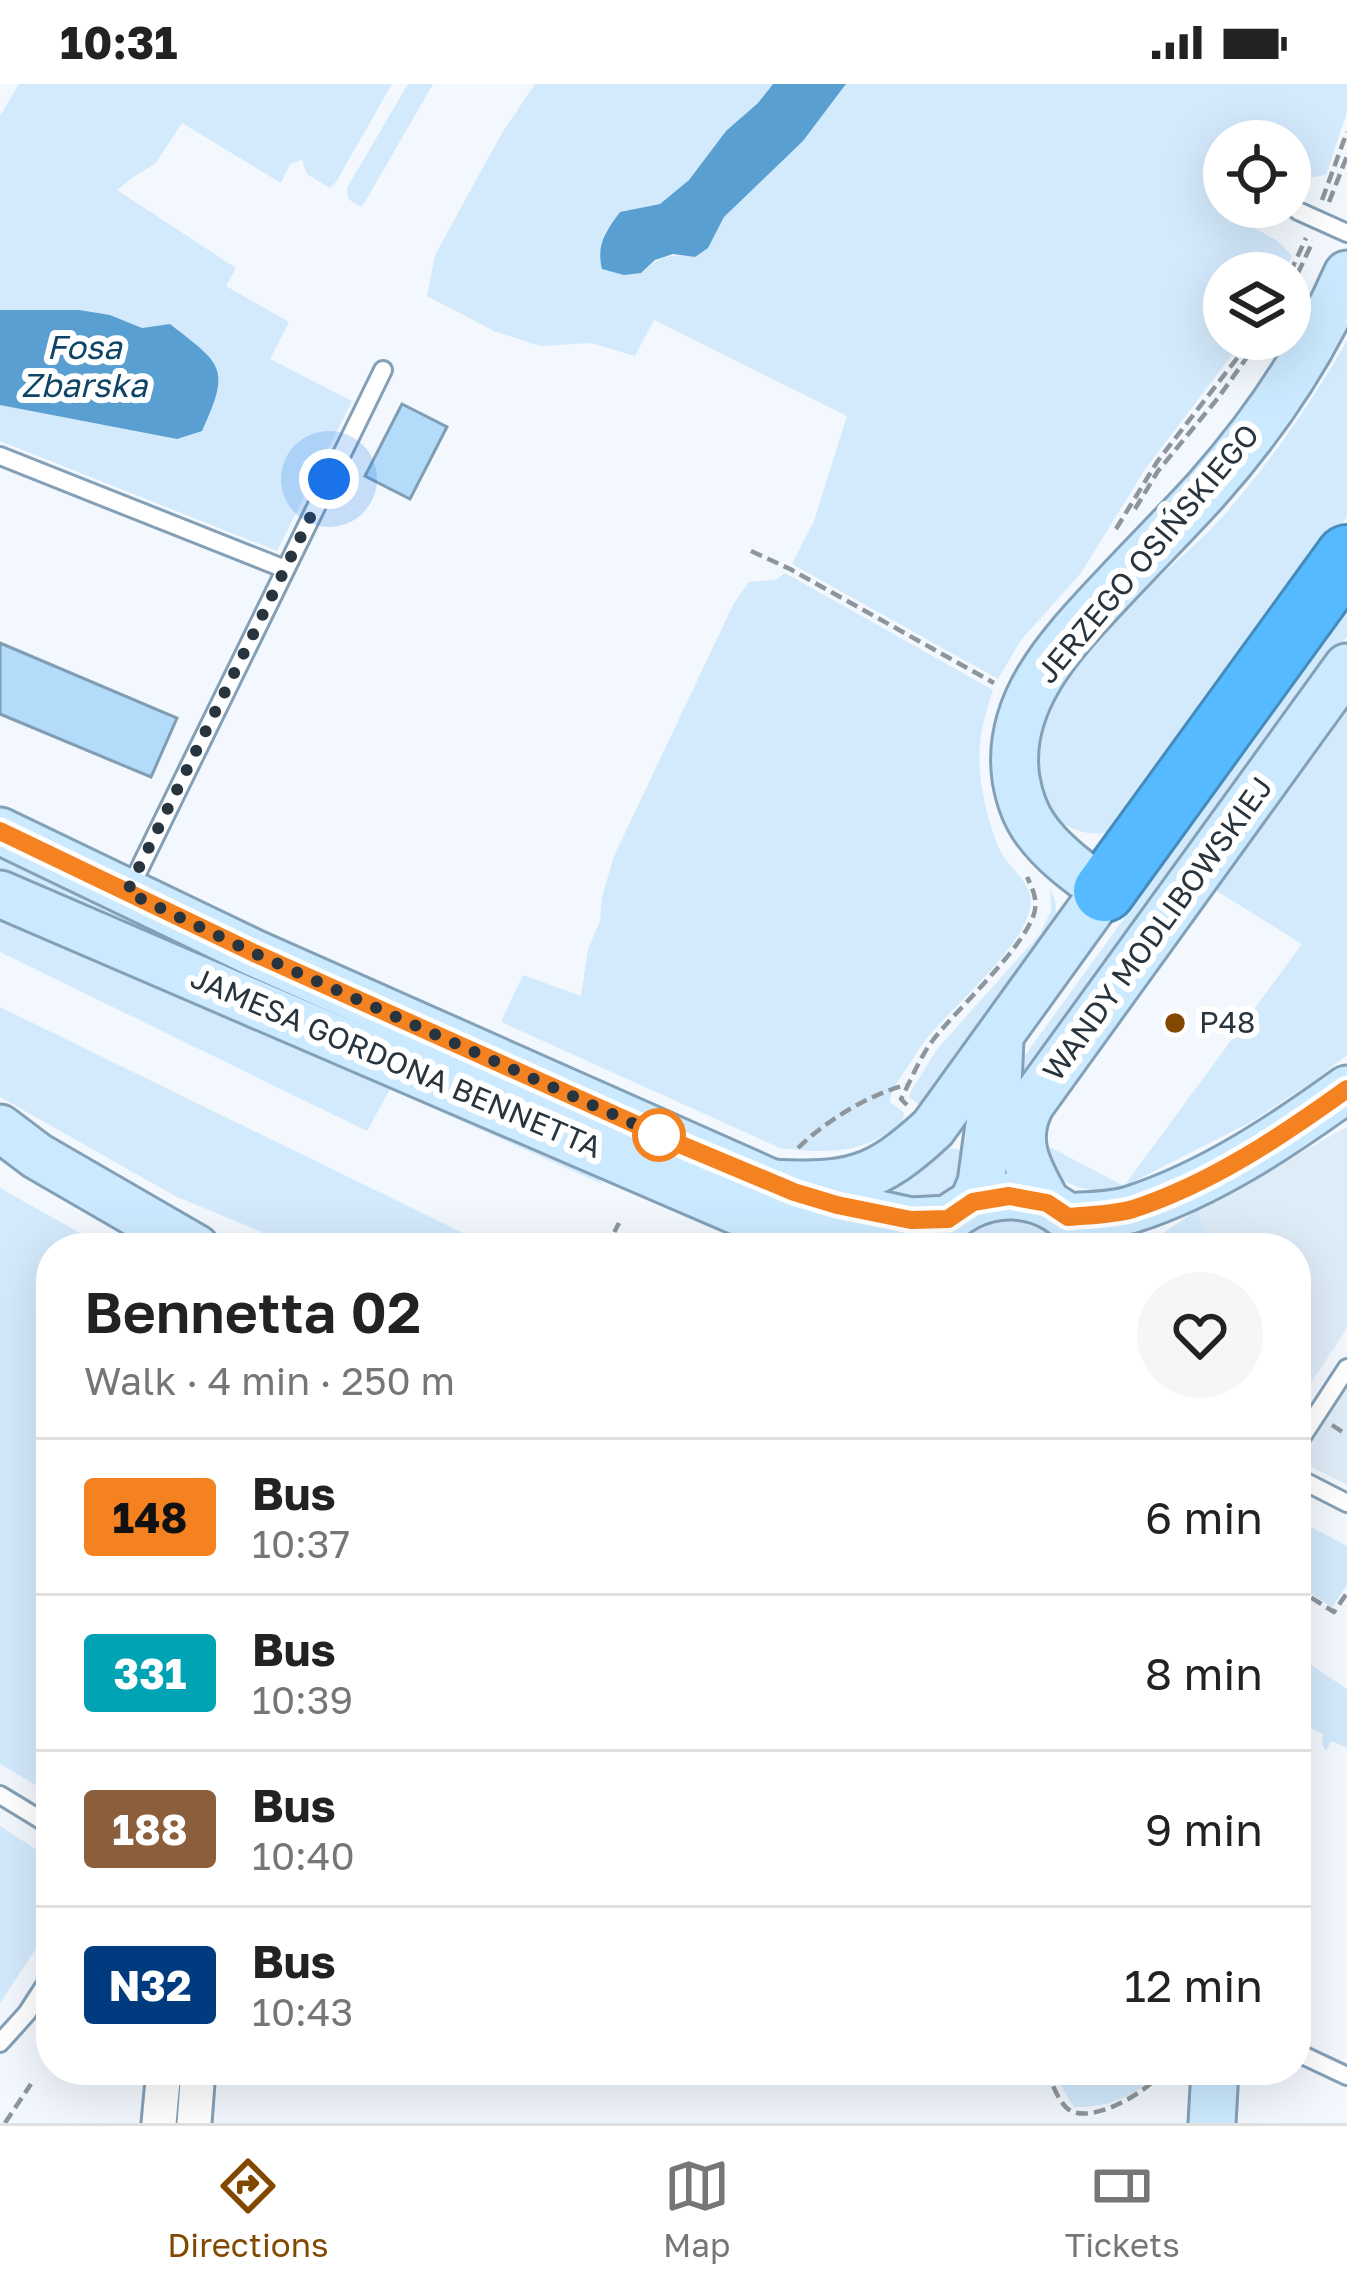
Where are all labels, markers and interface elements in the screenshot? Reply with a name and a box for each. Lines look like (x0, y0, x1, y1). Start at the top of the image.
text: 10:31 (60, 15, 177, 69)
map controls (1203, 120, 1311, 360)
button: locate (1203, 120, 1311, 228)
button: layers (1203, 252, 1311, 360)
water label: Fosa Zbarska (21, 327, 148, 404)
street label: JERZEGO OSIŃSKIEGO (1028, 417, 1266, 690)
your location (299, 449, 359, 509)
street label: WANDY MODLIBOWSKIEJ (1035, 769, 1280, 1087)
street label: JAMESA GORDONA BENNETTA (186, 959, 607, 1165)
place label: P48 (1199, 1004, 1255, 1040)
marker: P48 (1162, 1010, 1188, 1036)
unlabelled marker (634, 1110, 684, 1160)
button: heart (1137, 1272, 1263, 1398)
text: Bennetta 02 (84, 1277, 421, 1346)
text: Walk · 4 min · 250 m (84, 1357, 455, 1404)
text: Bus (252, 1466, 336, 1520)
text: 6 min (1145, 1490, 1263, 1544)
text: 148 (113, 1492, 187, 1542)
text: 10:37 (252, 1520, 350, 1567)
text: Bus (252, 1622, 336, 1676)
text: 8 min (1145, 1646, 1263, 1700)
text: 331 (114, 1648, 186, 1698)
text: 10:39 (252, 1676, 353, 1723)
text: Bus (252, 1778, 336, 1832)
text: 9 min (1145, 1802, 1263, 1856)
text: 188 (112, 1804, 188, 1854)
text: 10:40 (252, 1832, 355, 1879)
text: Bus (252, 1934, 336, 1988)
text: 12 min (1124, 1958, 1263, 2012)
text: N32 (108, 1960, 192, 2010)
text: 10:43 (252, 1988, 353, 2035)
tab: Directions (167, 2153, 328, 2264)
tab: Map (663, 2153, 730, 2264)
tab: Tickets (1065, 2153, 1180, 2264)

